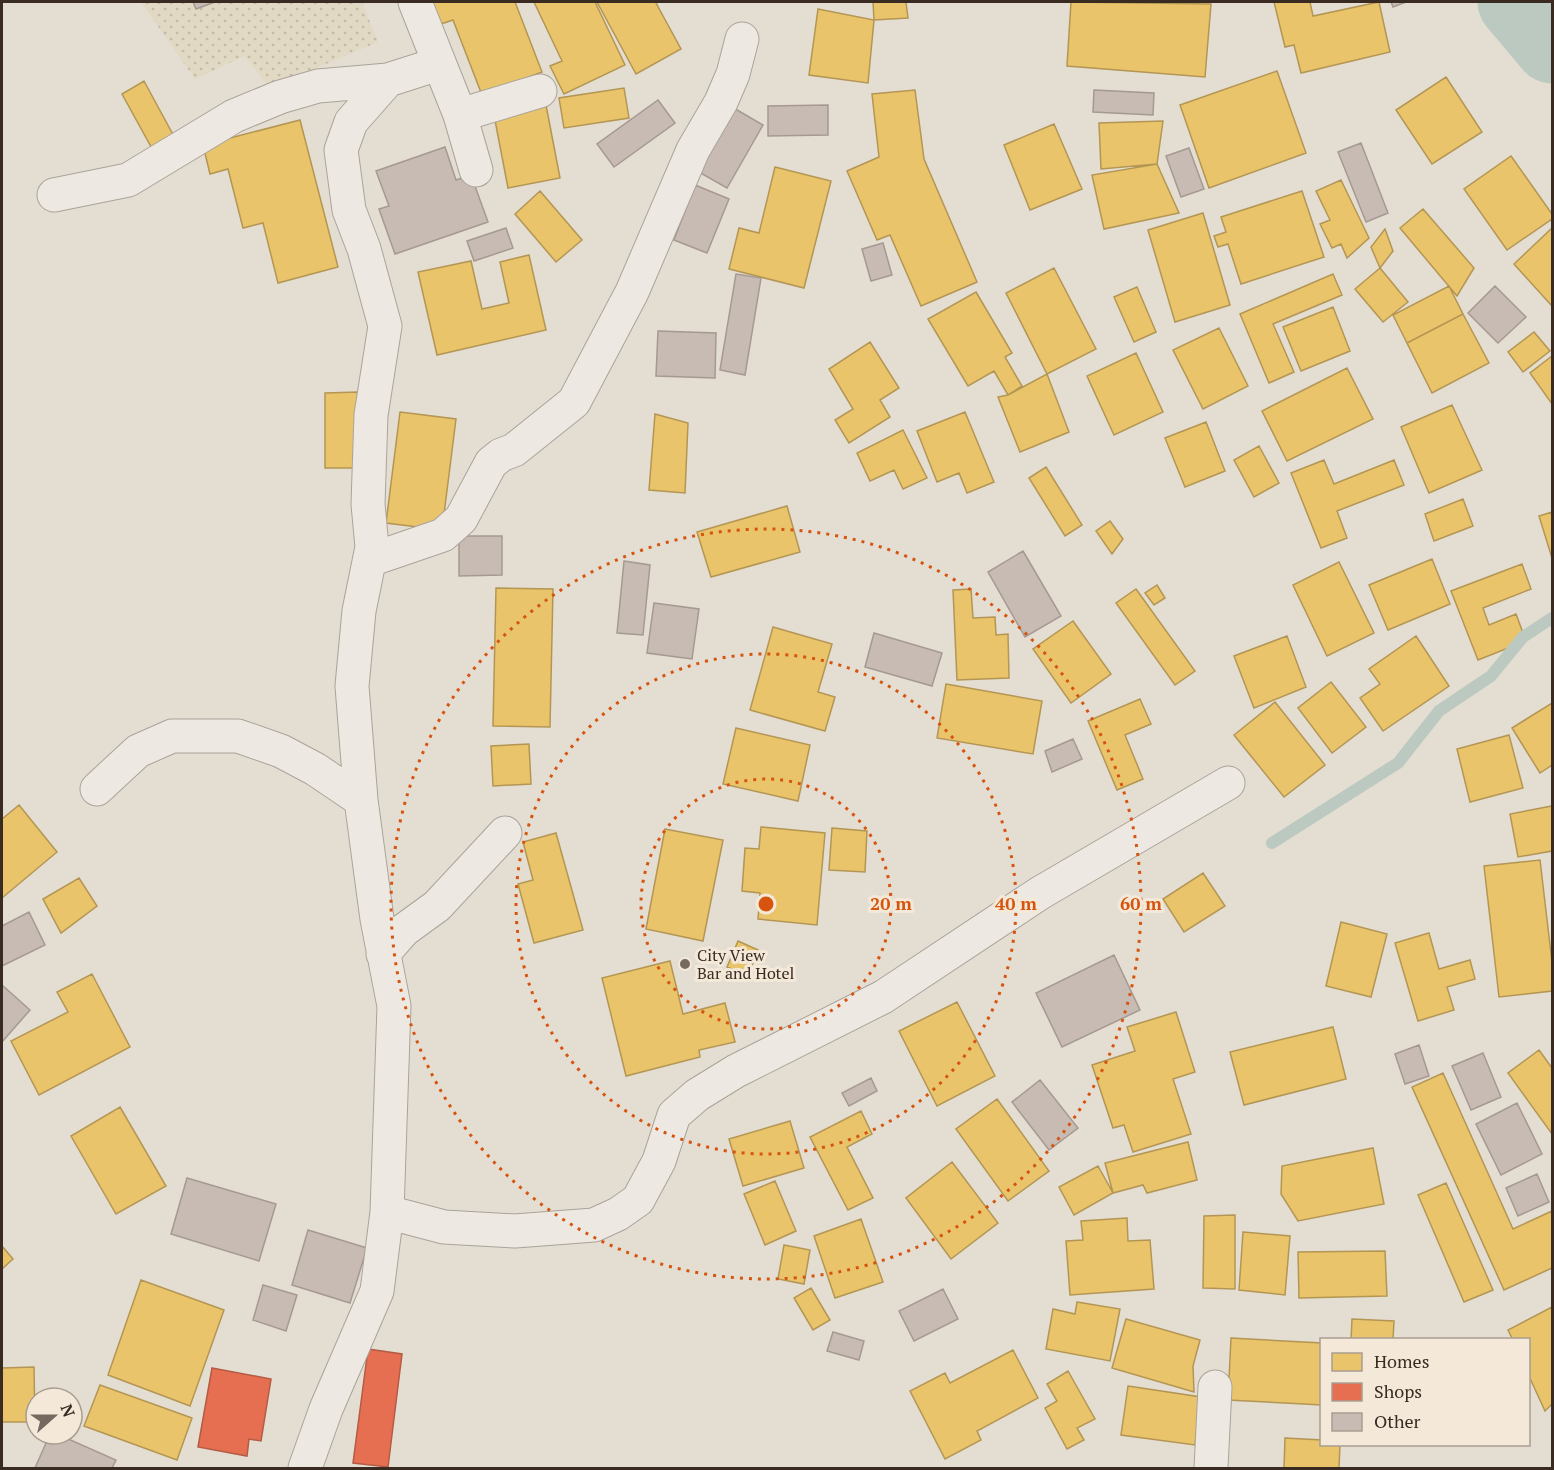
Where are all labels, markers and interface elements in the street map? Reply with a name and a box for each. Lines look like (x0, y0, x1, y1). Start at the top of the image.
text: 20 m (870, 891, 912, 915)
text: 40 m (995, 891, 1037, 915)
text: 60 m (1120, 891, 1162, 915)
centre of rings (756, 894, 776, 914)
place label: City View Bar and Hotel (697, 944, 795, 984)
marker: City View Bar and Hotel (678, 957, 692, 971)
legend (1320, 1338, 1530, 1446)
text: Homes (1374, 1349, 1429, 1373)
text: Shops (1374, 1379, 1422, 1403)
north arrow (24, 1386, 84, 1446)
text: N (56, 1401, 80, 1420)
text: Other (1374, 1409, 1421, 1433)

